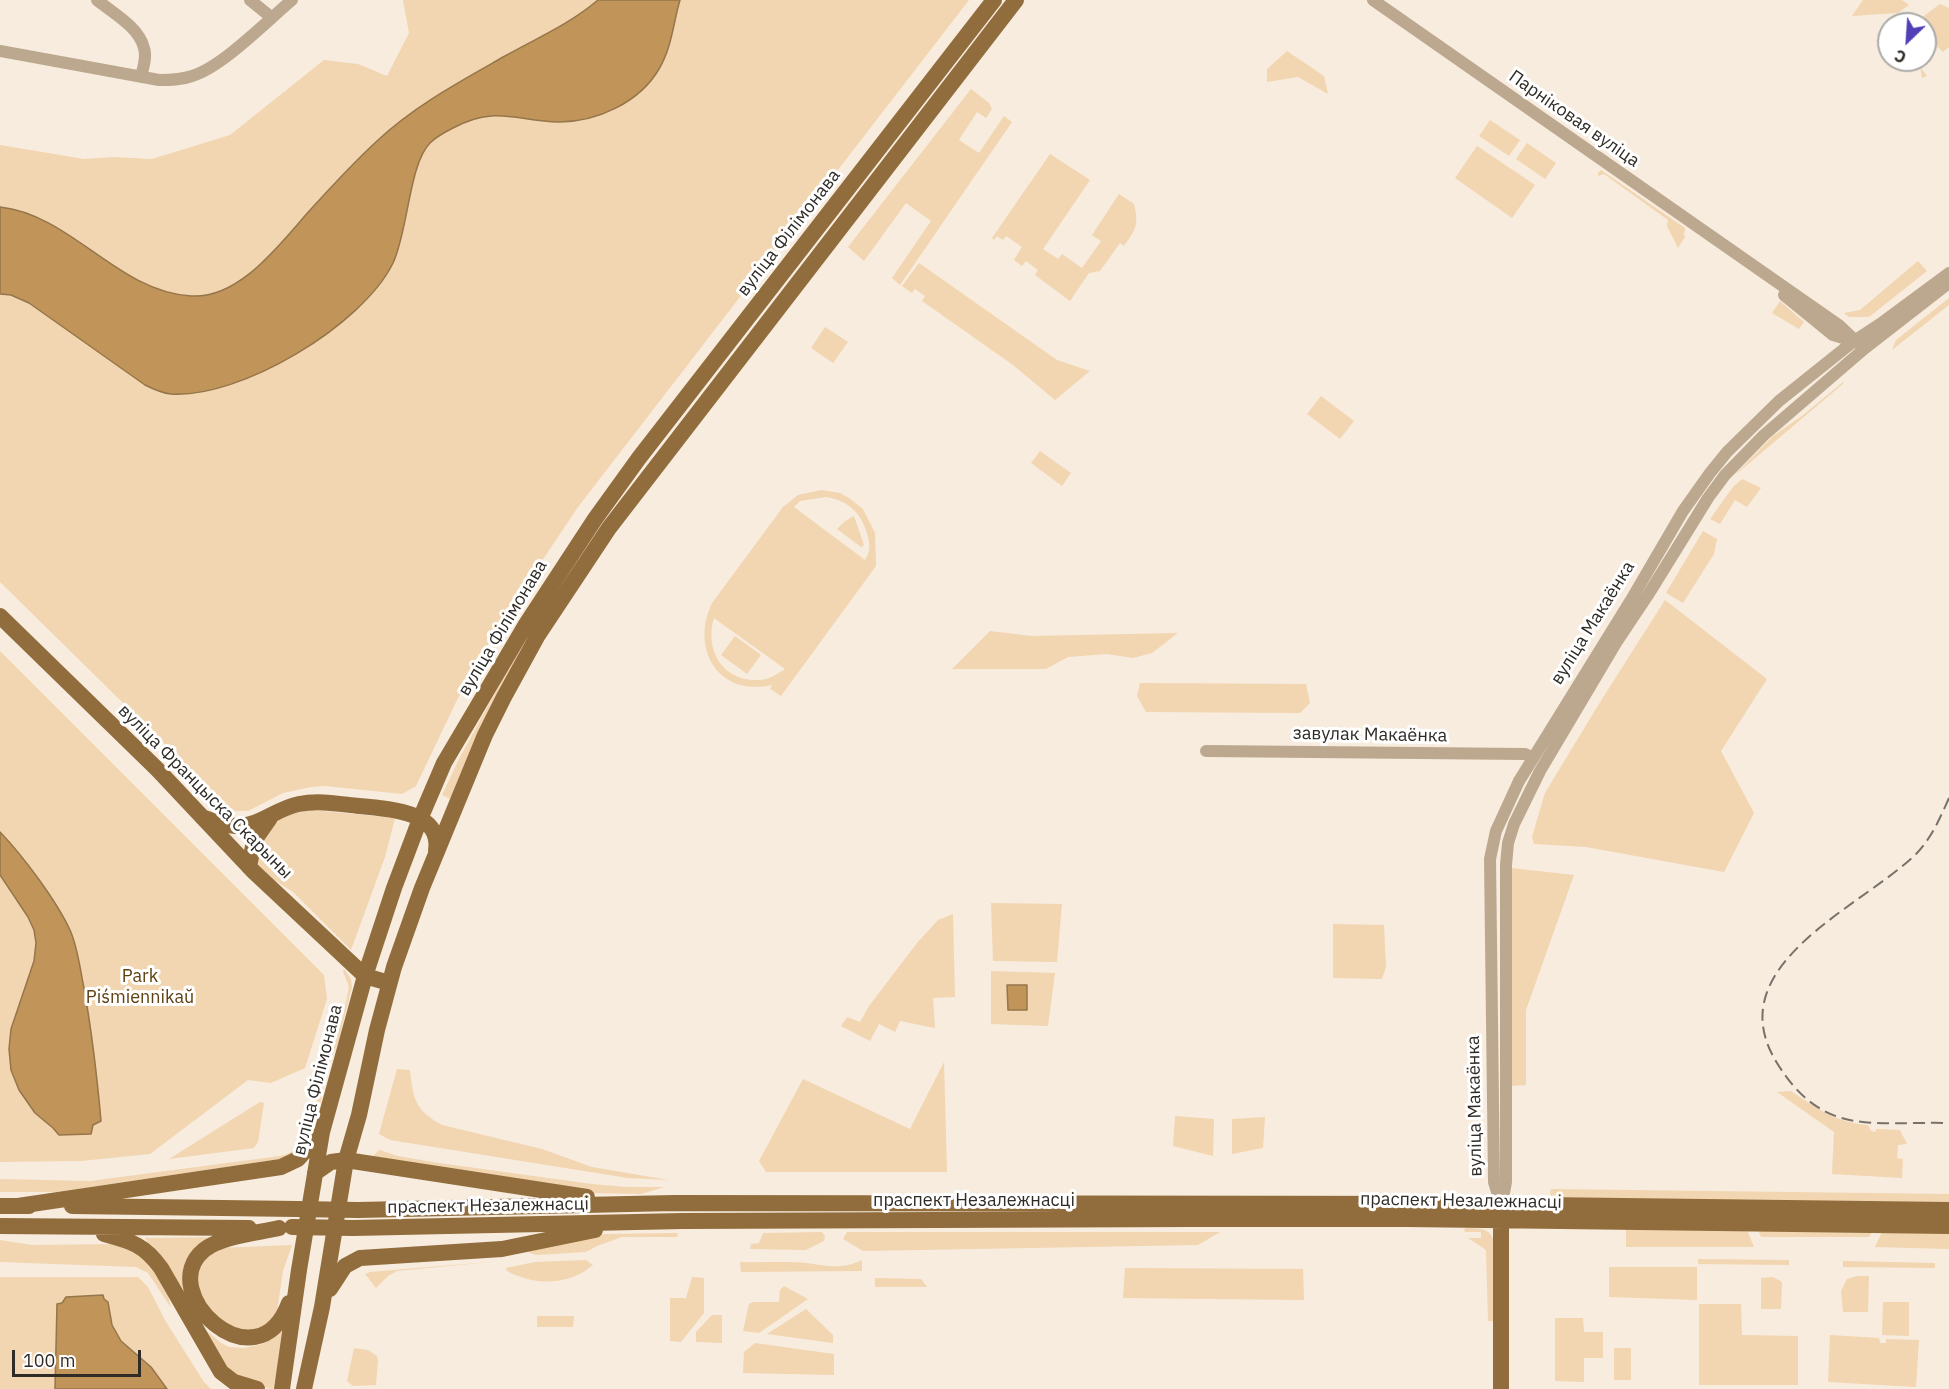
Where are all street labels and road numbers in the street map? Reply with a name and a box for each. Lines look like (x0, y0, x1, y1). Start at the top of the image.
street label: Парніковая вуліца (1505, 66, 1643, 172)
street label: вуліца Філімонава (733, 165, 845, 301)
street label: вуліца Філімонава (454, 556, 552, 700)
street label: вуліца Макаёнка (1546, 557, 1640, 689)
street label: вуліца Францыска Скарыны (113, 700, 297, 884)
street label: завулак Макаёнка (1293, 723, 1447, 747)
street label: вуліца Філімонава (289, 1002, 347, 1158)
street label: вуліца Макаёнка (1463, 1035, 1487, 1177)
street label: праспект Незалежнасці (1360, 1188, 1562, 1214)
street label: праспект Незалежнасці (873, 1190, 1075, 1212)
street label: праспект Незалежнасці (387, 1193, 589, 1219)

